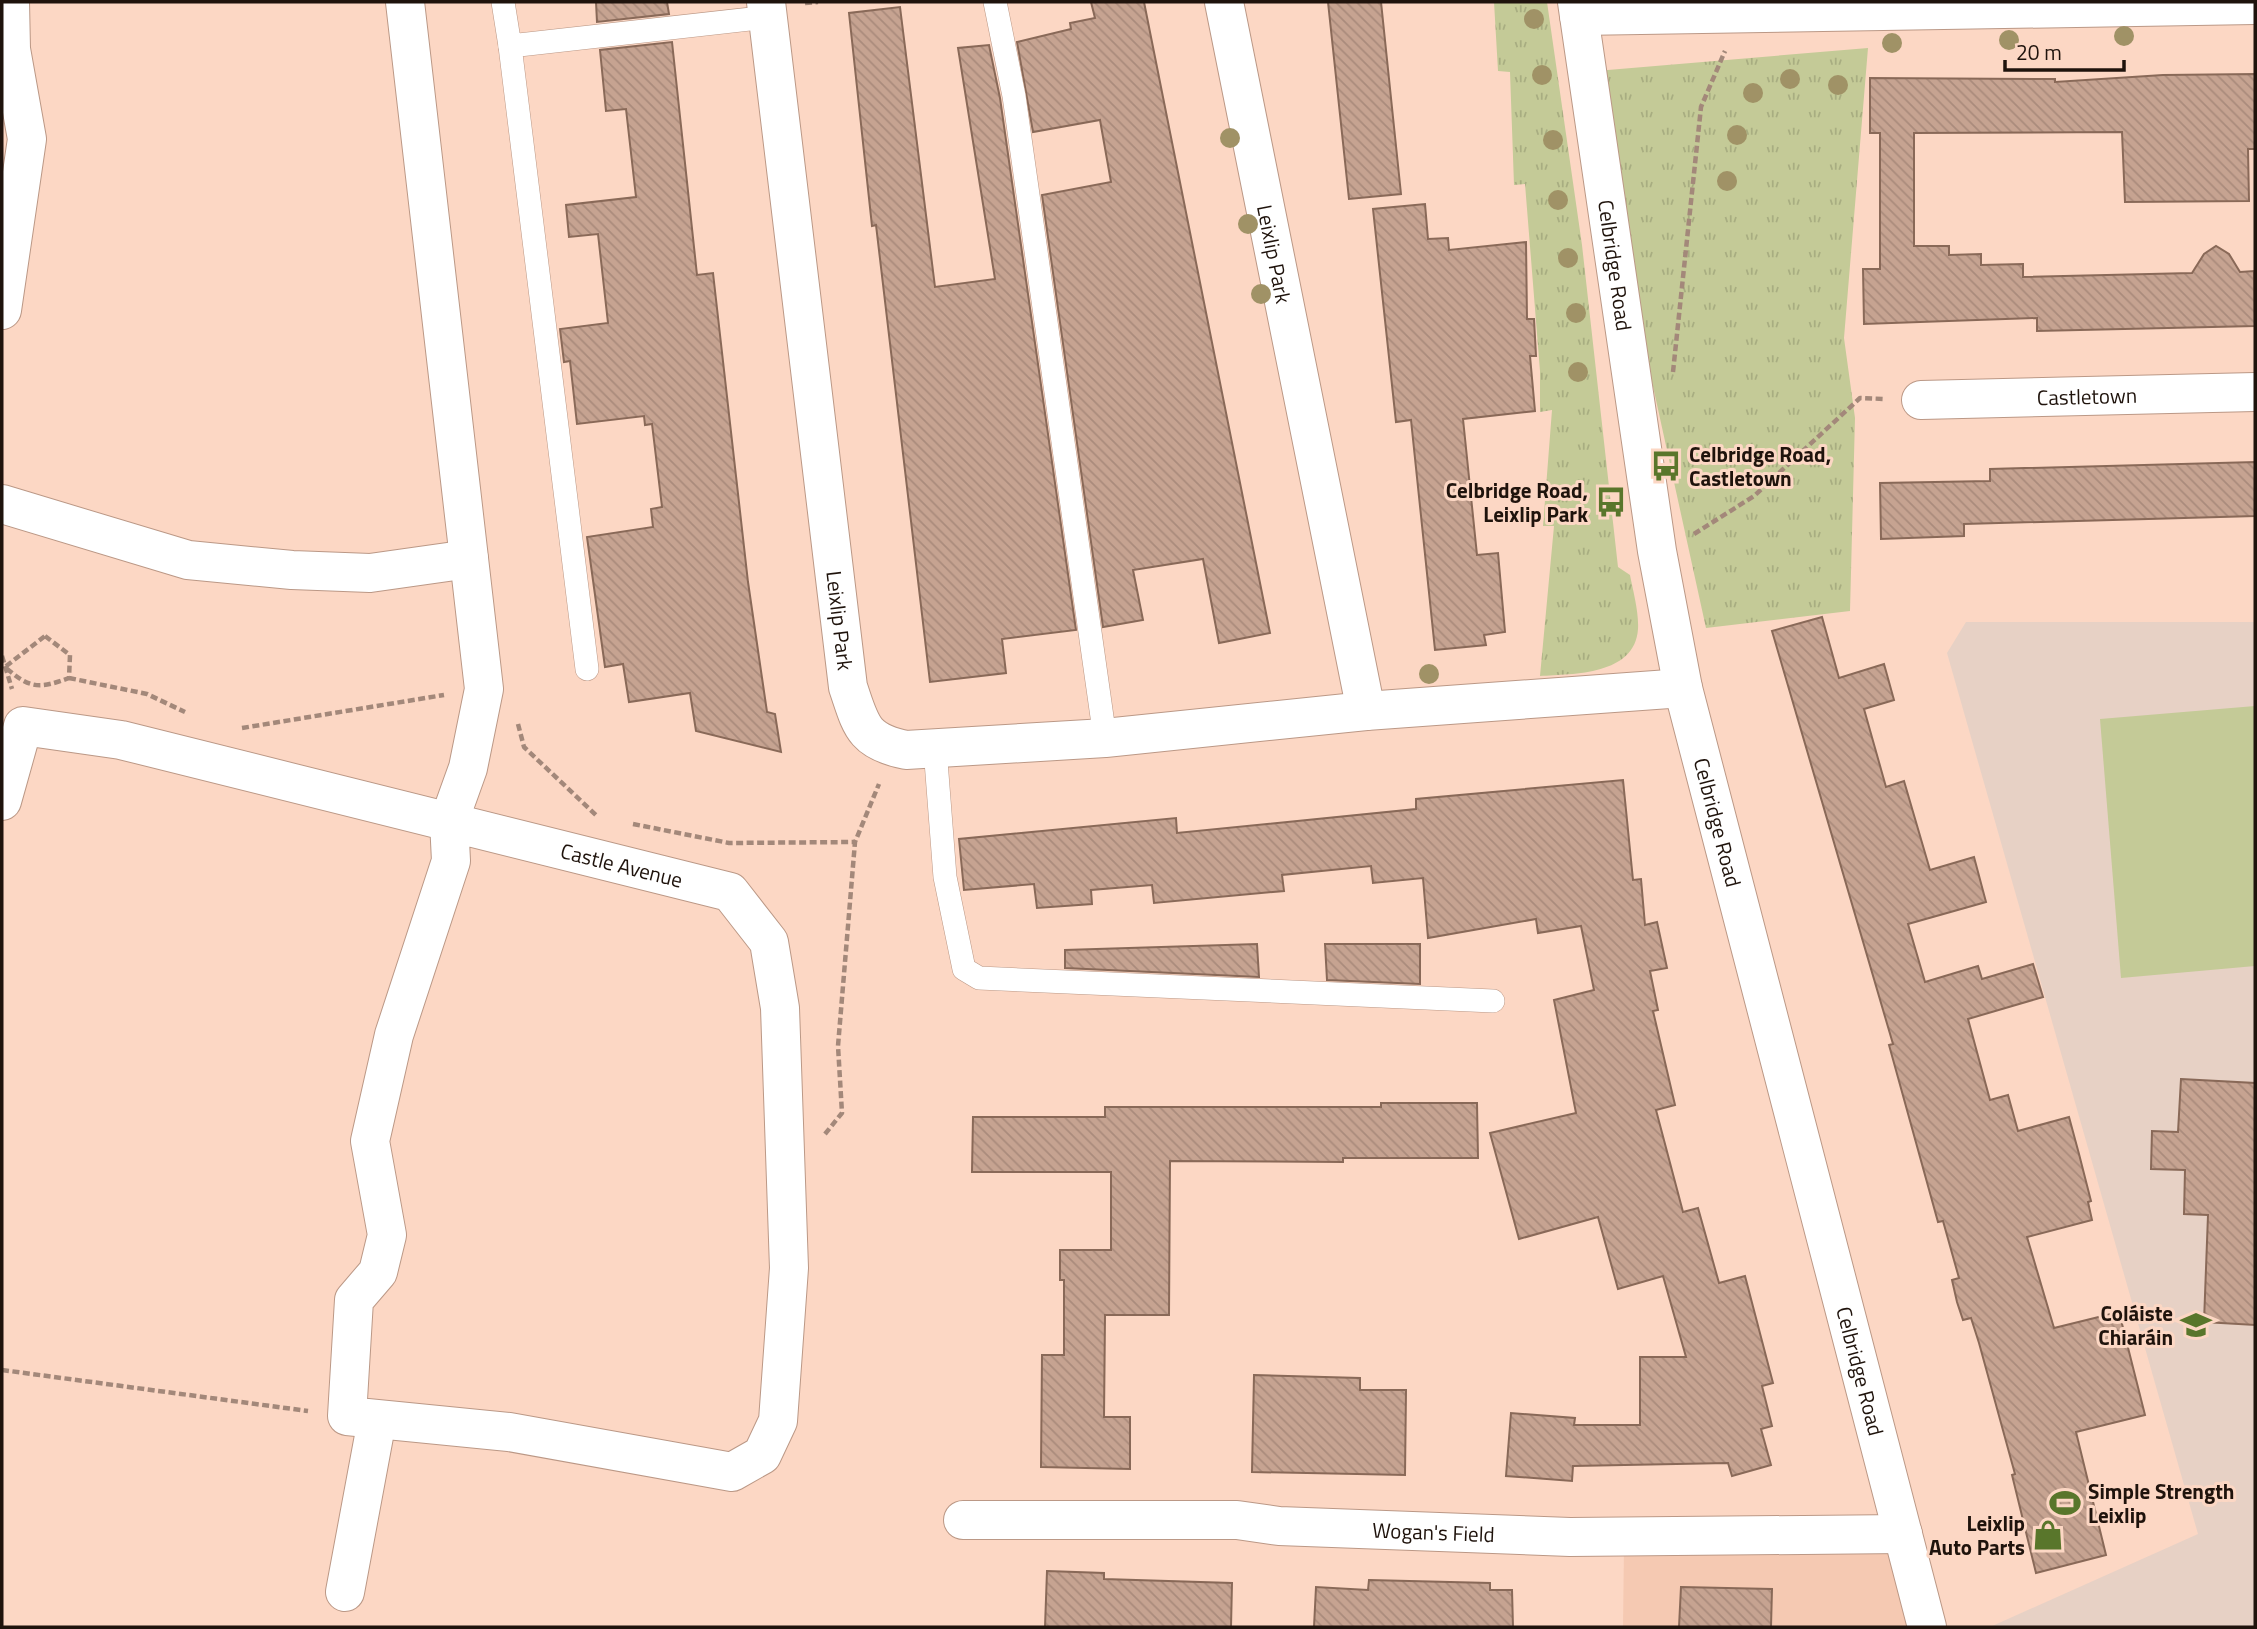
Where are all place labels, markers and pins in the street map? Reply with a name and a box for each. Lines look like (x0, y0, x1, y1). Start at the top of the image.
place label: Celbridge Road, Castletown (1689, 438, 1831, 494)
bus stop icon: Celbridge Road, Castletown (1649, 449, 1683, 483)
place label: Celbridge Road, Leixlip Park (1446, 474, 1588, 530)
bus stop icon: Celbridge Road, Leixlip Park (1594, 485, 1628, 519)
place label: Coláiste Chiaráin (2098, 1297, 2173, 1353)
school or university icon: Coláiste Chiaráin (2179, 1308, 2213, 1342)
place label: Simple Strength Leixlip (2088, 1475, 2234, 1531)
sports icon: Simple Strength Leixlip (2048, 1486, 2082, 1520)
place label: Leixlip Auto Parts (1929, 1507, 2025, 1563)
shop icon: Leixlip Auto Parts (2031, 1518, 2065, 1552)

